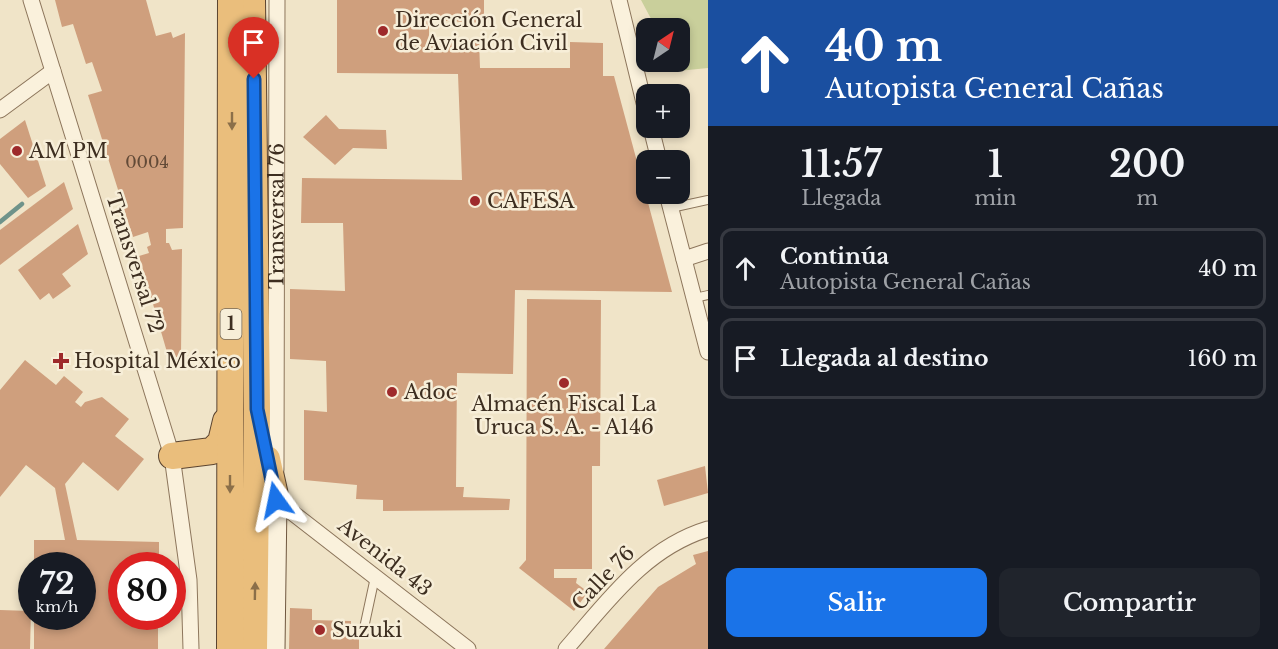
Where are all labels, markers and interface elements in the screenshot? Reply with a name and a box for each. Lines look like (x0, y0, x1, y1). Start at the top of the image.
place label: Dirección General de Aviación Civil (395, 8, 582, 55)
pin (228, 17, 279, 79)
north arrow (636, 18, 690, 72)
map controls (636, 18, 690, 204)
text: 40 m (825, 20, 942, 72)
marker: Dirección General de Aviación Civil (376, 24, 390, 38)
icon: ahead (726, 24, 804, 102)
icon: arrive (237, 26, 270, 59)
text: Autopista General Cañas (825, 72, 1164, 105)
button: + (636, 84, 690, 138)
one-way arrow (227, 112, 237, 131)
place label: AM PM (28, 139, 108, 163)
text: 11:57 (801, 142, 882, 187)
text: 1 (988, 142, 1003, 187)
text: 200 (1109, 142, 1185, 187)
street label: Transversal 76 (264, 143, 289, 289)
marker: AM PM (10, 144, 24, 158)
button: − (636, 150, 690, 204)
house number: 0004 (125, 152, 169, 172)
text: Llegada (801, 186, 881, 210)
text: min (974, 186, 1016, 210)
text: m (1136, 186, 1158, 210)
place label: CAFESA (487, 189, 575, 213)
street label: Transversal 72 (101, 190, 169, 336)
marker: CAFESA (468, 194, 482, 208)
text: Continúa (780, 243, 889, 270)
icon: ahead (729, 252, 762, 285)
text: 40 m (1199, 255, 1257, 282)
text: Autopista General Cañas (780, 270, 1031, 294)
road number: 1 (220, 309, 242, 339)
icon: arrive (729, 342, 762, 375)
text: Llegada al destino (780, 345, 989, 372)
text: 160 m (1187, 345, 1257, 372)
place label: Hospital México (74, 349, 241, 373)
marker: Hospital México (52, 352, 70, 370)
marker: Almacén Fiscal La Uruca S. A. - A146 (557, 376, 571, 390)
place label: Adoc (403, 380, 457, 404)
marker: Adoc (385, 385, 399, 399)
place label: Almacén Fiscal La Uruca S. A. - A146 (470, 392, 657, 439)
position arrow (244, 468, 308, 532)
one-way arrow (225, 475, 235, 494)
street label: Avenida 43 (333, 512, 437, 601)
street label: Calle 76 (567, 541, 639, 615)
speed limit sign: 80 (108, 552, 186, 630)
text: 72 (39, 565, 75, 602)
button: Salir (726, 568, 987, 637)
button: Compartir (999, 568, 1260, 637)
one-way arrow (250, 581, 260, 600)
text: km/h (36, 597, 78, 616)
place label: Suzuki (332, 618, 402, 642)
marker: Suzuki (313, 623, 327, 637)

